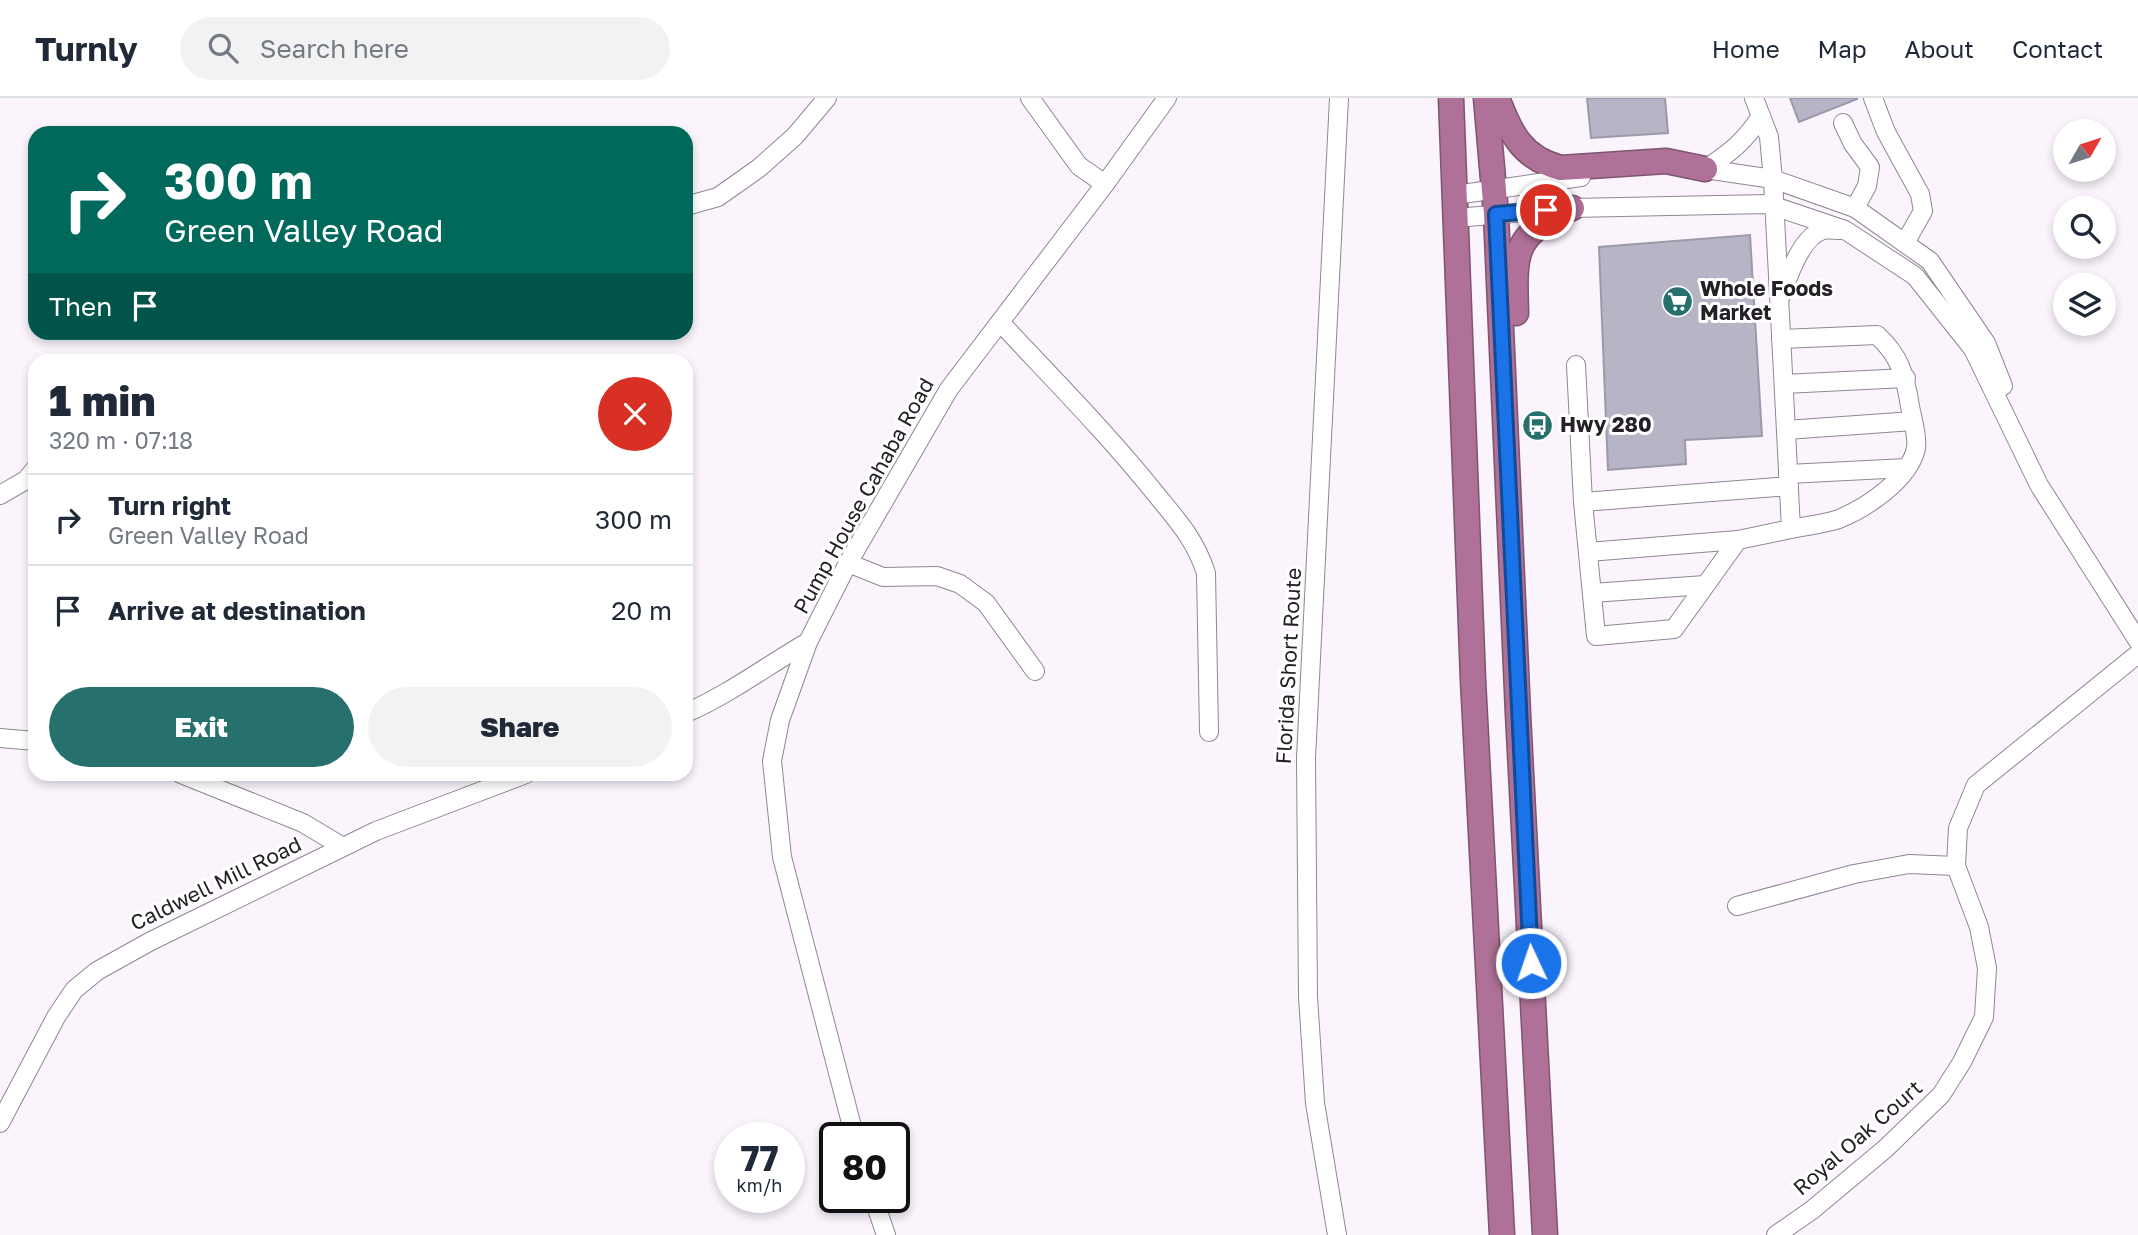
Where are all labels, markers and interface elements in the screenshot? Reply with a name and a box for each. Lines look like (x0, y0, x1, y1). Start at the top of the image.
search box (180, 17, 670, 80)
text: Turnly (35, 29, 138, 68)
icon: search (204, 29, 242, 67)
text: Search here (260, 33, 409, 64)
text: Home (1712, 34, 1780, 63)
text: Map (1818, 34, 1867, 63)
text: About (1905, 34, 1974, 63)
text: Contact (2012, 34, 2103, 63)
north arrow (2053, 119, 2116, 182)
map controls (2053, 119, 2116, 336)
text: 300 m (164, 151, 313, 210)
icon: right (49, 154, 140, 245)
pin (1516, 180, 1576, 240)
icon: arrive (1527, 191, 1565, 229)
button: search (2053, 196, 2116, 259)
text: Green Valley Road (164, 211, 444, 249)
button: layers (2053, 273, 2116, 336)
place label: Whole Foods Market (1700, 275, 1833, 325)
supermarket icon: Whole Foods Market (1660, 284, 1694, 318)
icon: arrive (126, 287, 164, 325)
text: Then (49, 291, 112, 322)
street label: Pump House Cahaba Road (787, 373, 939, 618)
text: 1 min (49, 375, 156, 425)
button: close (598, 377, 672, 451)
bus stop icon: Hwy 280 (1520, 408, 1554, 442)
place label: Hwy 280 (1560, 411, 1652, 437)
text: 320 m · 07:18 (49, 426, 193, 454)
text: Turn right (108, 490, 231, 521)
icon: right (49, 501, 87, 539)
text: 300 m (595, 504, 672, 535)
text: Green Valley Road (108, 521, 309, 549)
street label: Florida Short Route (1270, 567, 1306, 765)
icon: arrive (49, 592, 87, 630)
text: Arrive at destination (108, 595, 366, 626)
text: 20 m (611, 595, 672, 626)
button: Exit (49, 687, 354, 767)
button: Share (368, 687, 672, 767)
street label: Caldwell Mill Road (126, 830, 305, 936)
position arrow (1494, 926, 1568, 1000)
street label: Royal Oak Court (1788, 1074, 1927, 1200)
speed limit sign: 80 (819, 1122, 910, 1213)
text: 77 (740, 1137, 779, 1179)
text: km/h (737, 1174, 782, 1196)

